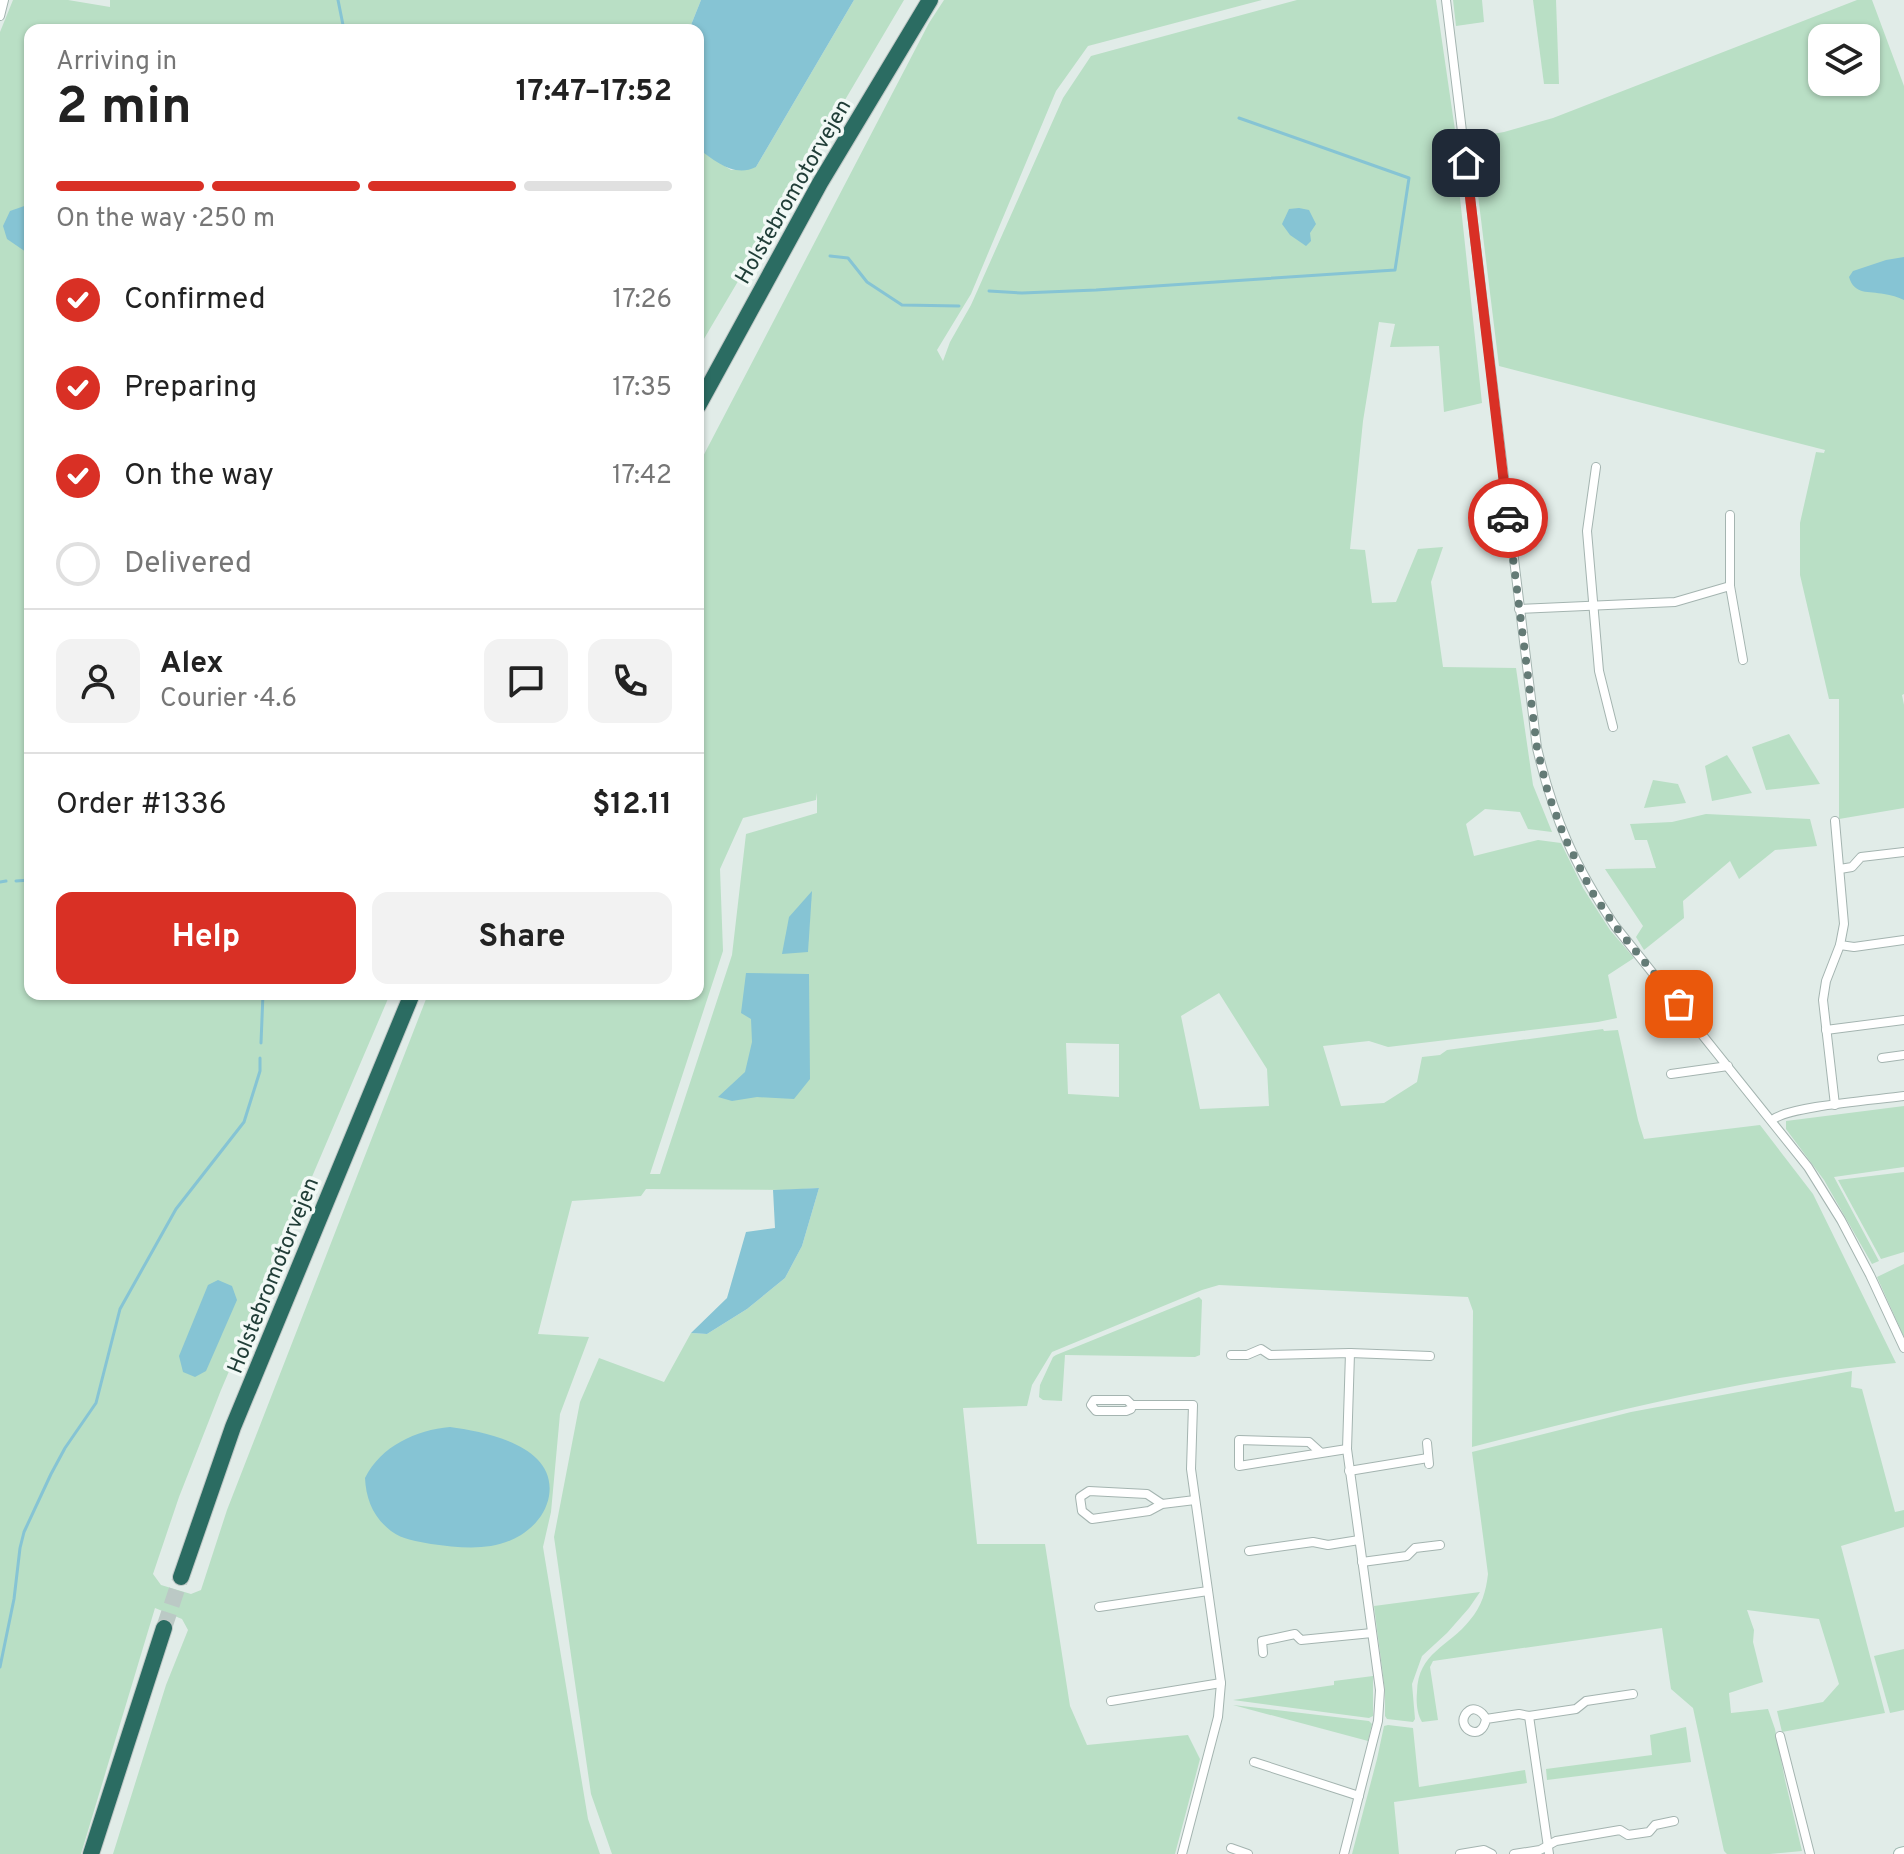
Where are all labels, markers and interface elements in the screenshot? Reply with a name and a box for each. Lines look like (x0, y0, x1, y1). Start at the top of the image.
map controls (1808, 24, 1880, 96)
button: layers (1808, 24, 1880, 96)
text: Arriving in (56, 46, 177, 79)
text: 17:47–17:52 (516, 74, 672, 111)
text: 2 min (56, 76, 192, 142)
street label: Holstebromotorvejen (730, 95, 858, 289)
pin (1432, 129, 1500, 197)
icon: home (1444, 141, 1488, 185)
text: On the way · 250 m (56, 203, 275, 236)
icon: check (56, 278, 100, 322)
text: Confirmed (124, 282, 266, 319)
text: 17:26 (613, 284, 672, 317)
icon: check (56, 366, 100, 410)
text: Preparing (124, 370, 257, 407)
text: 17:35 (612, 372, 672, 405)
icon: check (56, 454, 100, 498)
text: On the way (124, 458, 274, 495)
text: 17:42 (612, 460, 672, 493)
courier (1468, 478, 1548, 558)
icon: car (1486, 496, 1530, 540)
text: Delivered (124, 546, 252, 583)
button: person (56, 639, 140, 723)
button: chat (484, 639, 568, 723)
button: phone (588, 639, 672, 723)
text: Alex (160, 646, 224, 683)
text: Courier · 4.6 (160, 683, 297, 716)
text: Order #1336 (56, 787, 227, 824)
text: $12.11 (592, 787, 672, 824)
button: Help (56, 892, 356, 984)
button: Share (372, 892, 672, 984)
pin (1645, 970, 1713, 1038)
icon: bag (1657, 982, 1701, 1026)
street label: Holstebromotorvejen (223, 1174, 326, 1378)

